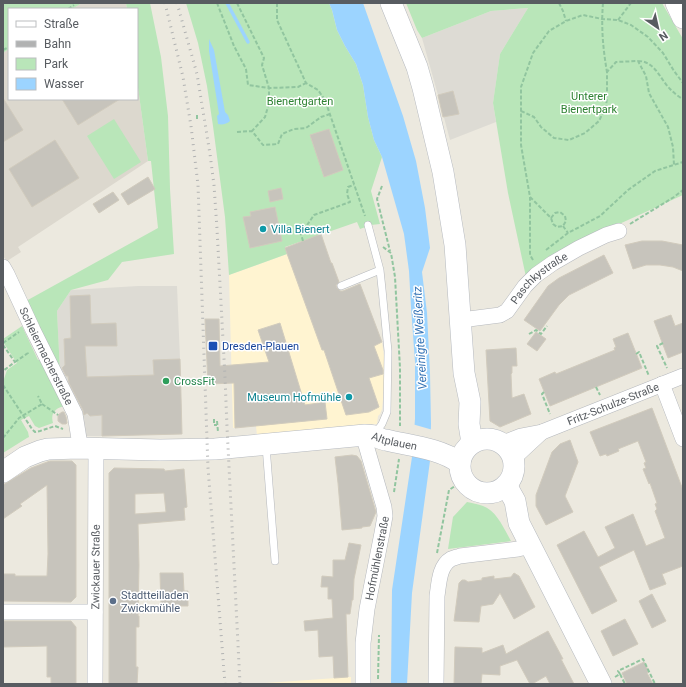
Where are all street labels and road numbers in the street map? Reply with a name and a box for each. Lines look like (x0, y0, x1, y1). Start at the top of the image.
street label: Paschkystraße (508, 250, 570, 307)
street label: Schleiermacherstraße (16, 305, 76, 407)
street label: Fritz-Schulze-Straße (565, 380, 661, 428)
street label: Altplauen (370, 430, 418, 453)
street label: Hofmühlenstraße (363, 515, 392, 602)
street label: Zwickauer Straße (89, 524, 103, 610)

